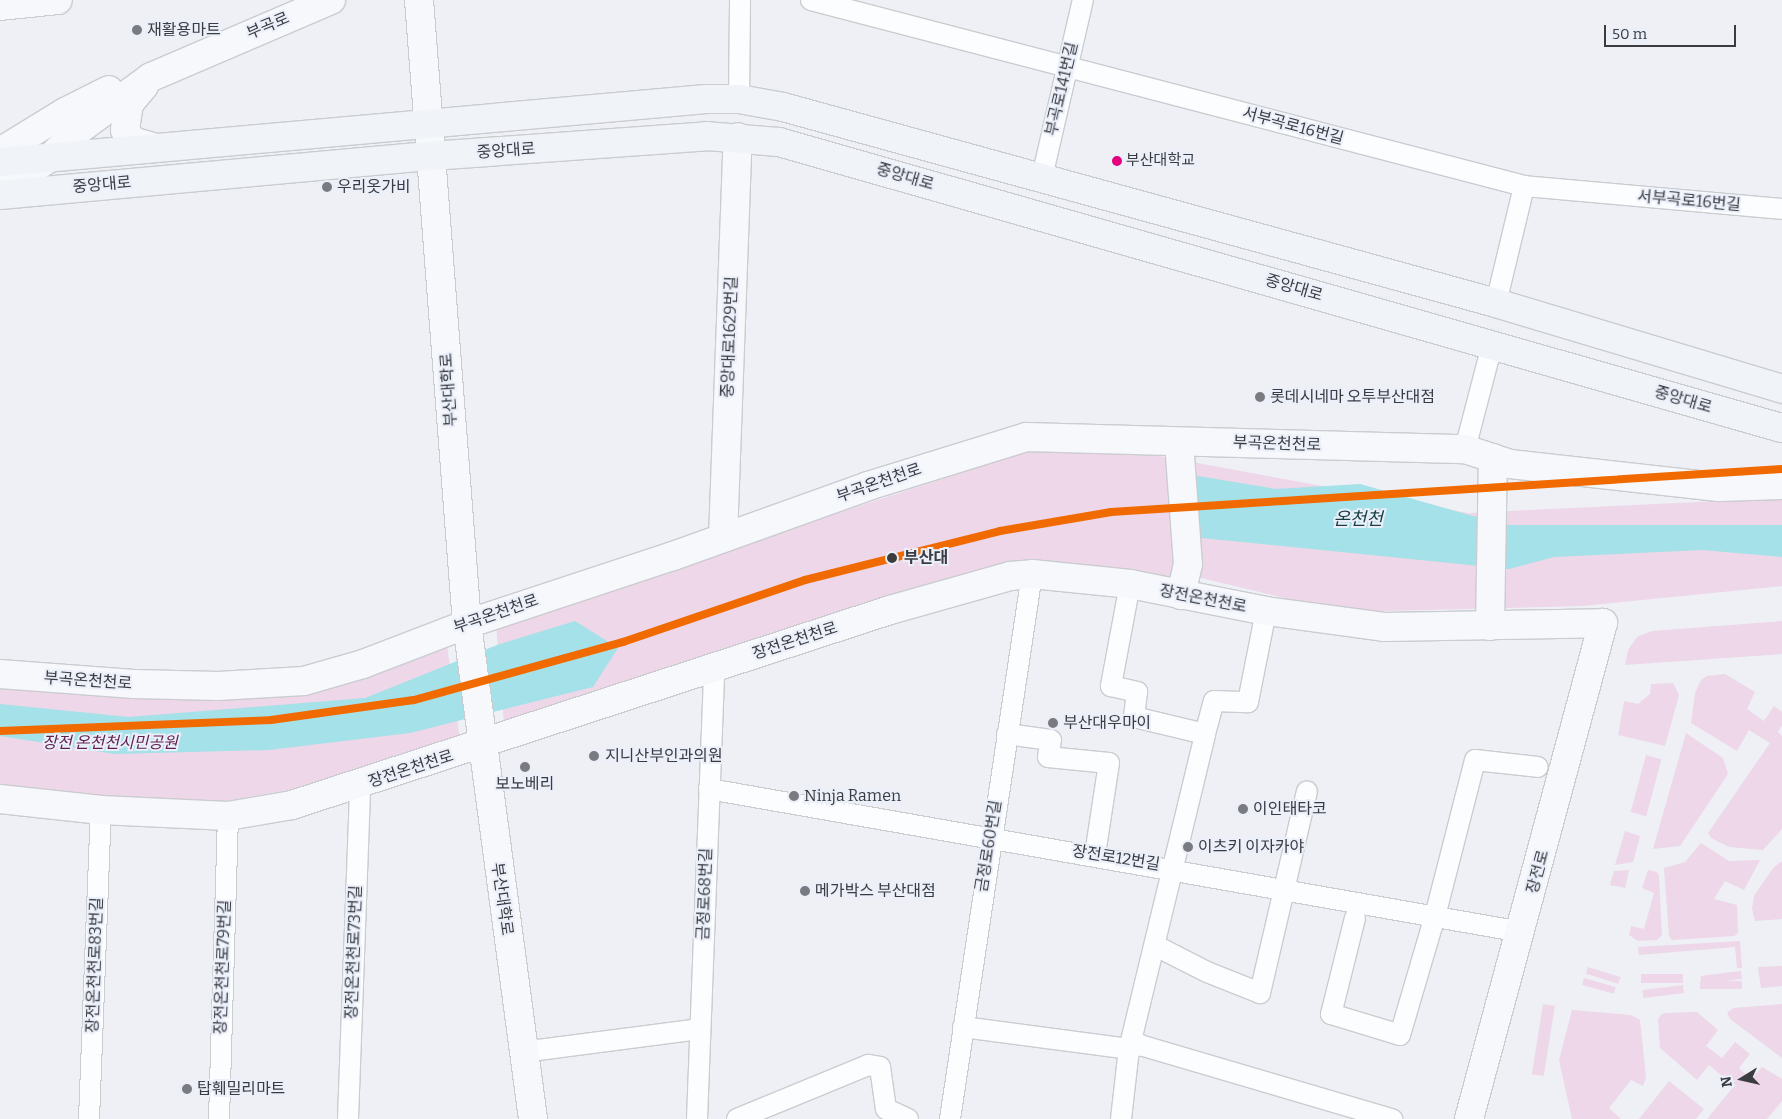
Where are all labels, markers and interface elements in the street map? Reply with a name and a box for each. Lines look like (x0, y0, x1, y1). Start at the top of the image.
street label: 부곡로 (244, 9, 292, 43)
scale bar (1607, 15, 1740, 47)
place label: 재활용마트 (147, 20, 221, 40)
marker: 재활용마트 (131, 24, 143, 36)
text: 50 m (1612, 25, 1647, 43)
street label: 부곡로141번길 (1042, 40, 1082, 138)
street label: 서부곡로16번길 (1240, 103, 1346, 149)
street label: 중앙대로 (476, 139, 536, 163)
place label: 부산대학교 (1126, 152, 1195, 170)
marker: 부산대학교 (1112, 156, 1122, 166)
street label: 중앙대로 (874, 160, 936, 194)
street label: 중앙대로 (72, 173, 132, 197)
place label: 우리옷가비 (337, 177, 411, 197)
marker: 우리옷가비 (321, 181, 333, 193)
street label: 서부곡로16번길 (1636, 187, 1742, 215)
street label: 중앙대로 (1263, 271, 1325, 305)
street label: 중앙대로1629번길 (718, 276, 742, 398)
street label: 부산대학로 (437, 353, 461, 427)
street label: 중앙대로 (1652, 383, 1714, 417)
place label: 롯데시네마 오투부산대점 (1270, 387, 1435, 407)
marker: 롯데시네마 오투부산대점 (1254, 391, 1266, 403)
street label: 부곡온천천로 (1233, 433, 1321, 455)
street label: 부곡온천천로 (834, 460, 924, 506)
water label: 온천천 (1333, 508, 1383, 530)
place label: 부산대 (904, 548, 948, 568)
marker: 부산대 (883, 549, 901, 567)
street label: 장전온천천로 (1158, 581, 1248, 617)
street label: 부곡온천천로 (451, 591, 541, 637)
street label: 장전온천천로 (750, 618, 840, 664)
street label: 부곡온천천로 (43, 668, 133, 694)
place label: 부산대우마이 (1063, 713, 1151, 733)
marker: 부산대우마이 (1047, 717, 1059, 729)
park label: 장전 온천천시민공원 (42, 733, 178, 753)
street label: 장전온천천로 (366, 746, 456, 792)
place label: 지니산부인과의원 (605, 746, 723, 766)
marker: 지니산부인과의원 (587, 749, 601, 763)
marker: 보노베리 (519, 761, 531, 773)
place label: 보노베리 (496, 774, 554, 794)
place label: Ninja Ramen (804, 786, 901, 806)
marker: Ninja Ramen (788, 790, 800, 802)
street label: 금정로60번길 (972, 798, 1006, 894)
place label: 이인태타코 (1253, 799, 1327, 819)
marker: 이인태타코 (1237, 803, 1249, 815)
place label: 이츠키 이자카야 (1198, 837, 1304, 857)
marker: 이츠키 이자카야 (1182, 841, 1194, 853)
street label: 장전로12번길 (1071, 842, 1161, 874)
street label: 금정로68번길 (694, 847, 716, 941)
street label: 장전로 (1523, 848, 1553, 896)
street label: 부산대학로 (487, 861, 517, 937)
place label: 메가박스 부산대점 (815, 881, 936, 901)
street label: 장전온천천로73번길 (342, 884, 366, 1020)
marker: 메가박스 부산대점 (799, 885, 811, 897)
street label: 장전온천천로83번길 (83, 897, 107, 1033)
street label: 장전온천천로79번길 (211, 899, 235, 1035)
north arrow (1717, 1054, 1767, 1104)
text: N (1717, 1075, 1736, 1088)
place label: 탑훼밀리마트 (197, 1079, 285, 1099)
marker: 탑훼밀리마트 (181, 1083, 193, 1095)

